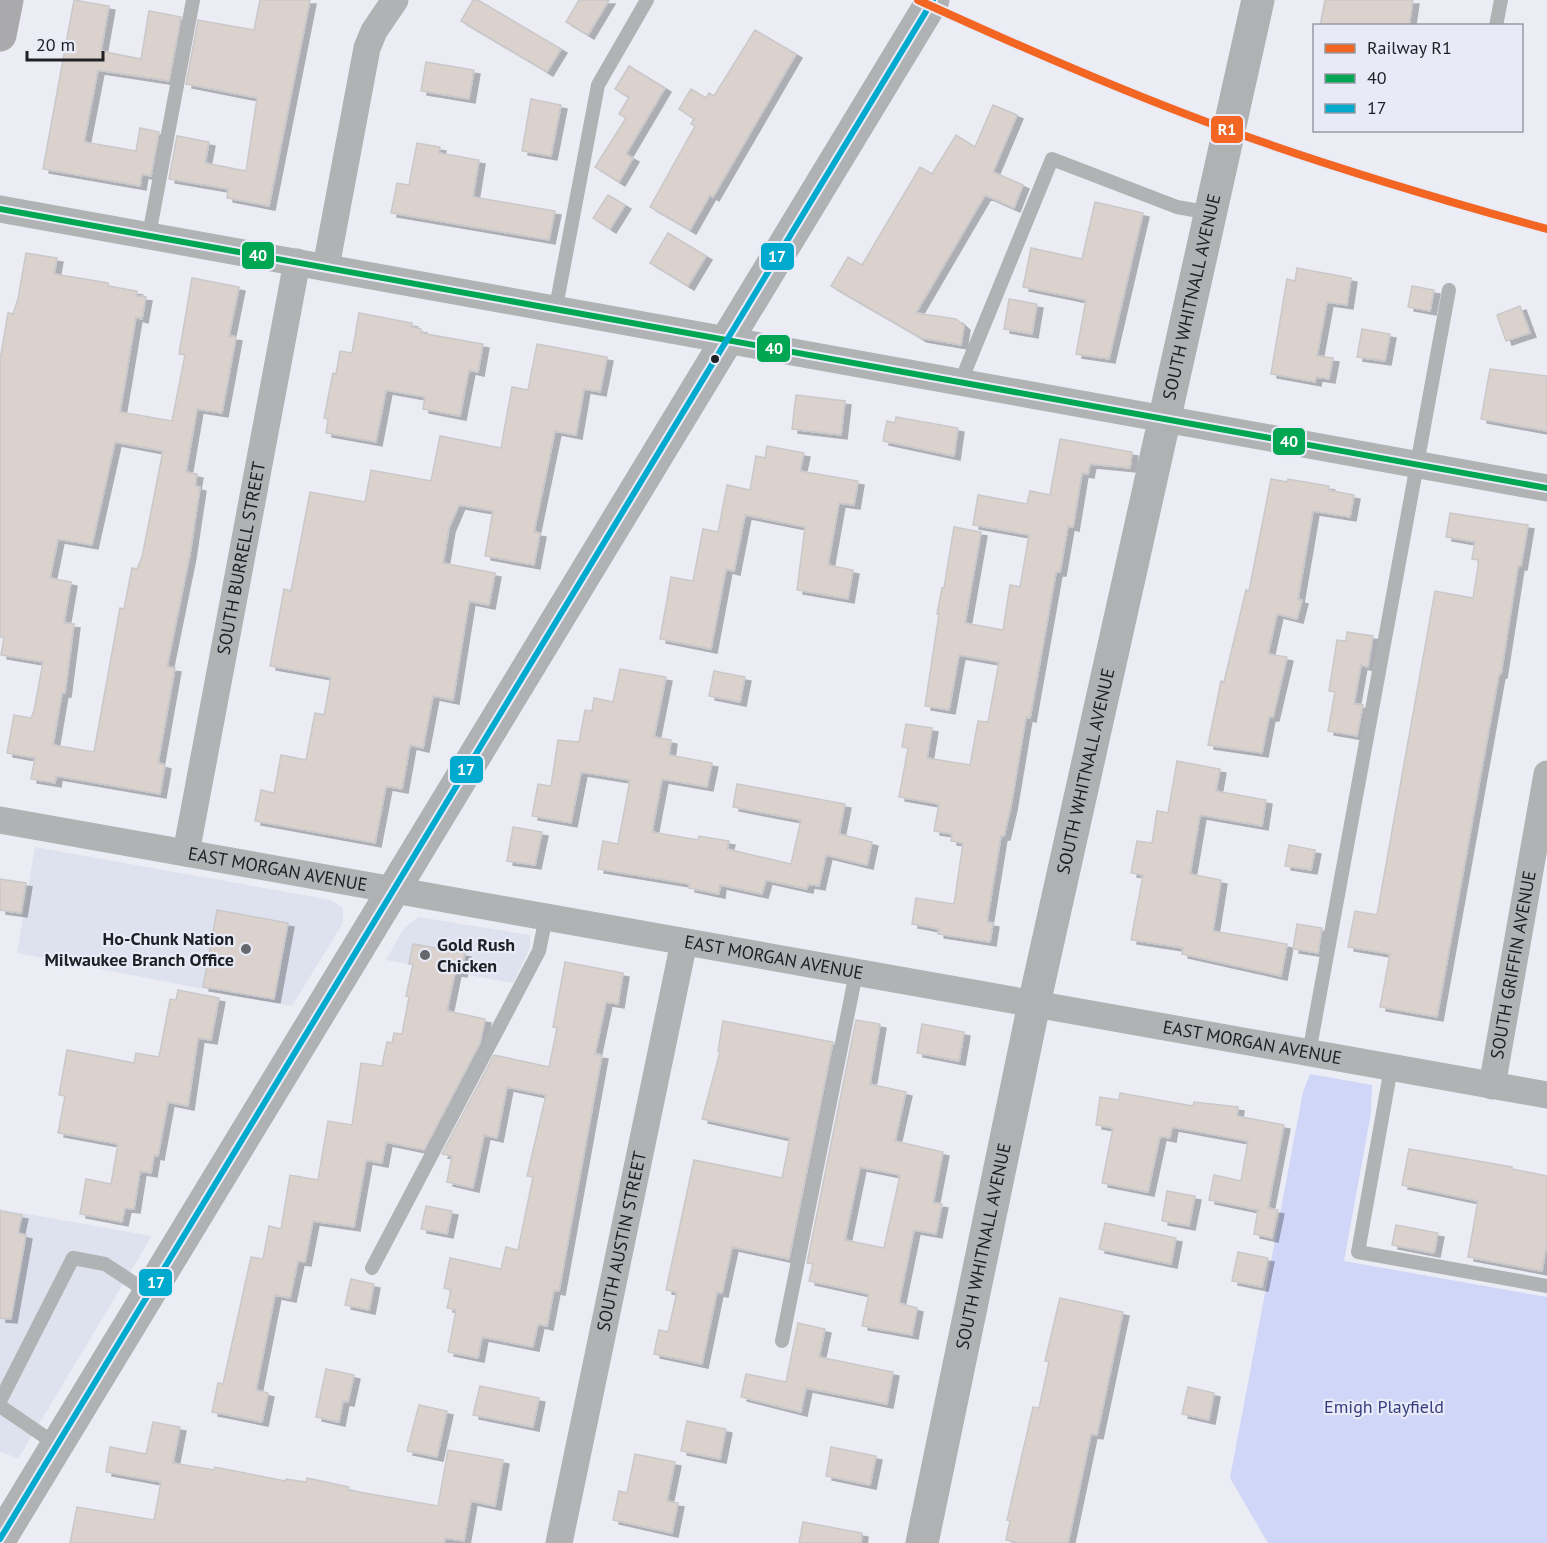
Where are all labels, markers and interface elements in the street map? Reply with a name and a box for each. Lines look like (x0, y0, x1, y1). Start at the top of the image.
scale bar (27, 24, 104, 62)
legend (1313, 24, 1523, 132)
text: 20 m (36, 33, 75, 56)
text: Railway R1 (1367, 36, 1452, 59)
text: 40 (1367, 66, 1387, 89)
text: 17 (1367, 96, 1387, 119)
line badge: R1 (1210, 115, 1244, 144)
text: R1 (1218, 119, 1236, 139)
street label: SOUTH WHITNALL AVENUE (1157, 192, 1225, 402)
line badge: 40 (241, 241, 275, 270)
line badge: 17 (760, 242, 795, 271)
text: 40 (249, 245, 267, 265)
text: 17 (768, 246, 786, 266)
line badge: 40 (756, 334, 791, 363)
text: 40 (765, 338, 783, 358)
unlabelled marker (709, 353, 721, 365)
line badge: 40 (1272, 427, 1306, 456)
text: 40 (1280, 431, 1298, 451)
street label: SOUTH BURRELL STREET (211, 460, 270, 657)
street label: SOUTH WHITNALL AVENUE (1051, 666, 1120, 876)
line badge: 17 (449, 755, 484, 784)
text: 17 (457, 759, 475, 779)
street label: EAST MORGAN AVENUE (186, 842, 369, 896)
street label: SOUTH GRIFFIN AVENUE (1485, 869, 1541, 1061)
place label: Ho-Chunk Nation Milwaukee Branch Office (44, 927, 234, 971)
street label: EAST MORGAN AVENUE (683, 930, 865, 984)
place label: Gold Rush Chicken (437, 933, 515, 977)
marker: Ho-Chunk Nation Milwaukee Branch Office (239, 942, 253, 956)
marker: Gold Rush Chicken (418, 948, 432, 962)
street label: EAST MORGAN AVENUE (1161, 1015, 1344, 1069)
street label: SOUTH WHITNALL AVENUE (950, 1141, 1016, 1352)
street label: SOUTH AUSTIN STREET (591, 1149, 651, 1334)
line badge: 17 (138, 1268, 173, 1297)
text: 17 (147, 1272, 165, 1292)
park label: Emigh Playfield (1324, 1395, 1444, 1418)

